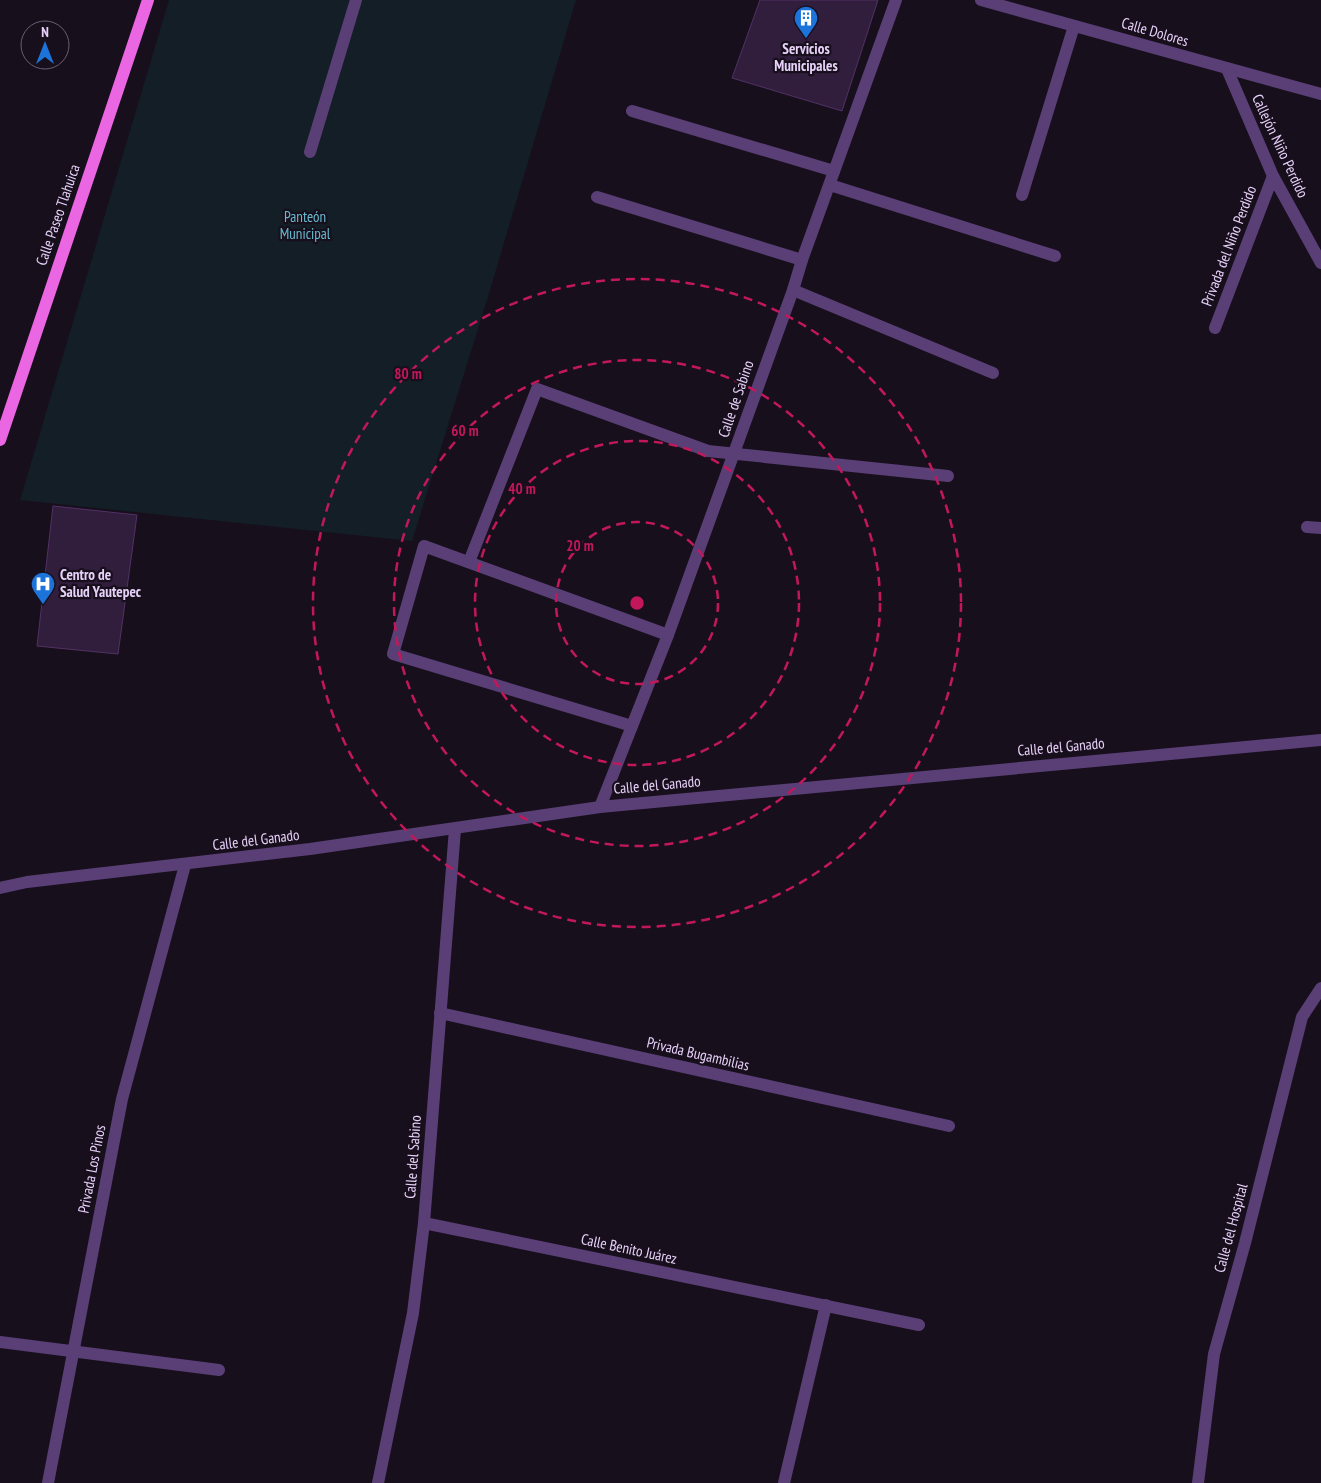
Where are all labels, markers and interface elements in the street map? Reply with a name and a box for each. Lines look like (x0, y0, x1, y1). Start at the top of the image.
building icon: Servicios Municipales (793, 5, 819, 39)
street label: Calle Dolores (1119, 13, 1191, 50)
north arrow (20, 20, 70, 70)
text: N (41, 23, 49, 41)
place label: Servicios Municipales (774, 39, 838, 75)
street label: Callejón Niño Perdido (1248, 91, 1313, 201)
street label: Calle Paseo Tlahuica (31, 162, 84, 268)
street label: Privada del Niño Perdido (1197, 183, 1260, 309)
park label: Panteón Municipal (280, 207, 331, 243)
street label: Calle de Sabino (713, 358, 758, 440)
text: 80 m (394, 364, 422, 383)
text: 60 m (451, 421, 479, 440)
text: 40 m (508, 479, 536, 498)
text: 20 m (566, 536, 594, 555)
place label: Centro de Salud Yautepec (60, 565, 142, 601)
hospital icon: Centro de Salud Yautepec (30, 571, 56, 605)
centre of rings (628, 594, 646, 612)
street label: Calle del Ganado (1017, 733, 1105, 760)
street label: Calle del Ganado (613, 771, 701, 798)
street label: Calle del Ganado (211, 825, 300, 854)
street label: Privada Bugambilias (645, 1032, 751, 1075)
street label: Calle del Sabino (400, 1115, 425, 1199)
street label: Privada Los Pinos (74, 1123, 109, 1215)
street label: Calle del Hospital (1210, 1181, 1252, 1274)
street label: Calle Benito Juárez (579, 1229, 679, 1268)

